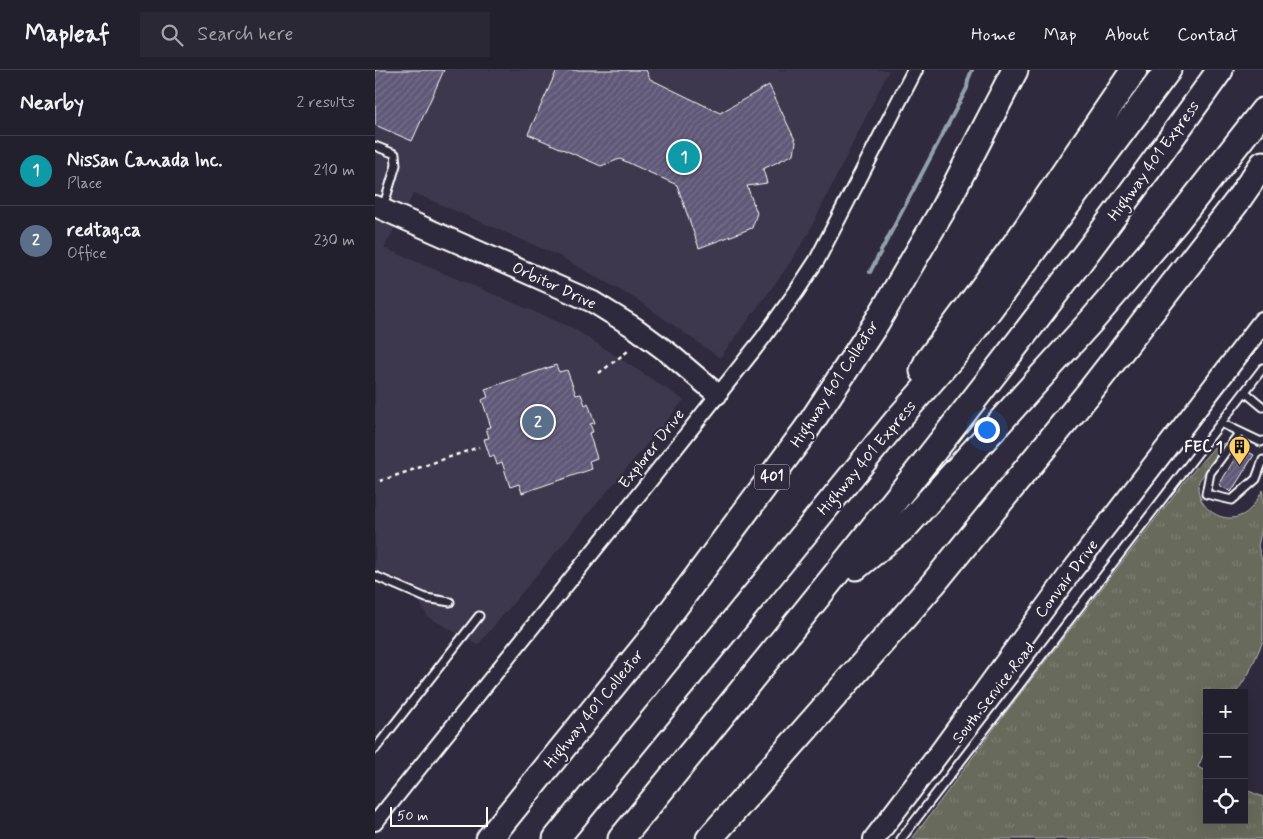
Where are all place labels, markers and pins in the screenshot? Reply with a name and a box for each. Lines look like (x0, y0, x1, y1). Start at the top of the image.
pin: 1 (668, 138, 700, 176)
pin: 2 (522, 403, 554, 441)
building icon: FEC 1 (1227, 435, 1251, 466)
place label: FEC 1 (1184, 437, 1223, 458)

